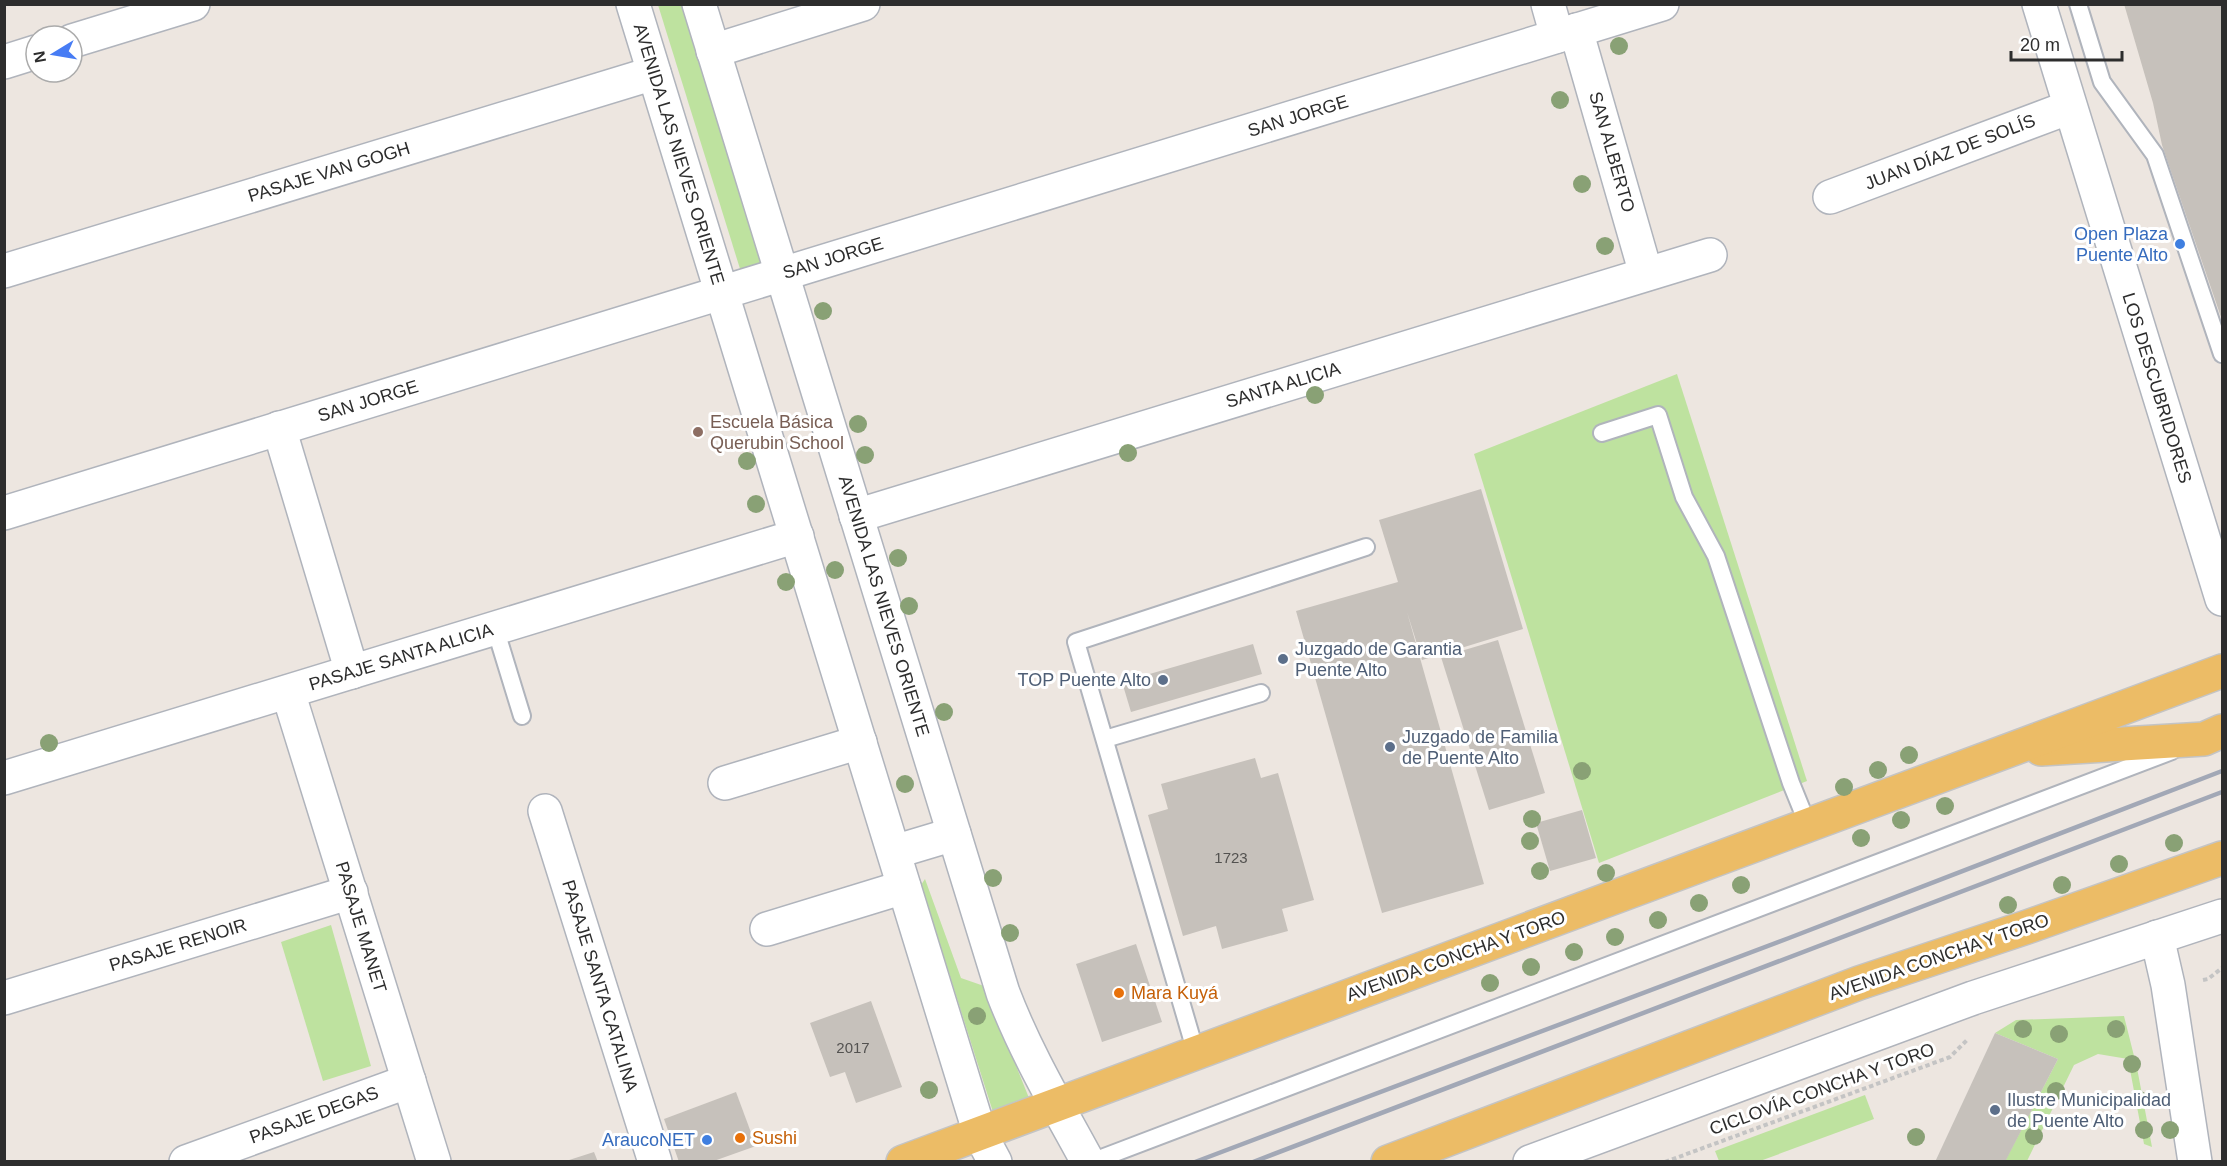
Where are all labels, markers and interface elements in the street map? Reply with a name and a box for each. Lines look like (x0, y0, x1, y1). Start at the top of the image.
street label: AVENIDA LAS NIEVES ORIENTE (630, 21, 728, 287)
north arrow (24, 24, 84, 84)
scale bar (2011, 24, 2122, 62)
text: 20 m (2020, 35, 2060, 55)
text: N (30, 49, 49, 64)
street label: SAN ALBERTO (1585, 89, 1639, 215)
street label: SAN JORGE (1245, 91, 1351, 141)
street label: JUAN DÍAZ DE SOLÍS (1862, 110, 2038, 194)
street label: PASAJE VAN GOGH (246, 138, 412, 206)
place label: Open Plaza Puente Alto (2074, 224, 2169, 265)
street label: SAN JORGE (780, 233, 886, 283)
marker: Open Plaza Puente Alto (2173, 237, 2187, 251)
street label: LOS DESCUBRIDORES (2118, 290, 2196, 486)
street label: SANTA ALICIA (1223, 358, 1343, 412)
street label: SAN JORGE (315, 376, 421, 426)
place label: Escuela Básica Querubin School (710, 412, 844, 453)
marker: Escuela Básica Querubin School (691, 425, 705, 439)
street label: AVENIDA LAS NIEVES ORIENTE (835, 473, 933, 739)
street label: PASAJE SANTA ALICIA (307, 619, 495, 695)
place label: Juzgado de Garantia Puente Alto (1295, 639, 1463, 680)
marker: Juzgado de Garantia Puente Alto (1276, 652, 1290, 666)
place label: TOP Puente Alto (1018, 670, 1151, 690)
marker: TOP Puente Alto (1156, 673, 1170, 687)
place label: Juzgado de Familia de Puente Alto (1402, 727, 1559, 768)
marker: Juzgado de Familia de Puente Alto (1383, 740, 1397, 754)
house number: 1723 (1214, 849, 1248, 866)
street label: PASAJE MANET (332, 859, 390, 995)
street label: PASAJE SANTA CATALINA (558, 878, 642, 1094)
street label: AVENIDA CONCHA Y TORO (1344, 907, 1568, 1005)
street label: AVENIDA CONCHA Y TORO (1826, 910, 2052, 1004)
street label: PASAJE RENOIR (107, 915, 249, 975)
place label: Mara Kuyá (1131, 983, 1219, 1003)
marker: Mara Kuyá (1112, 986, 1126, 1000)
house number: 2017 (836, 1039, 870, 1056)
street label: CICLOVÍA CONCHA Y TORO (1707, 1039, 1937, 1139)
street label: PASAJE DEGAS (247, 1082, 381, 1148)
place label: Ilustre Municipalidad de Puente Alto (2007, 1090, 2171, 1131)
marker: Ilustre Municipalidad de Puente Alto (1988, 1103, 2002, 1117)
place label: Sushi (752, 1128, 797, 1148)
place label: AraucoNET (602, 1130, 695, 1150)
marker: Sushi (733, 1131, 747, 1145)
marker: AraucoNET (700, 1133, 714, 1147)

